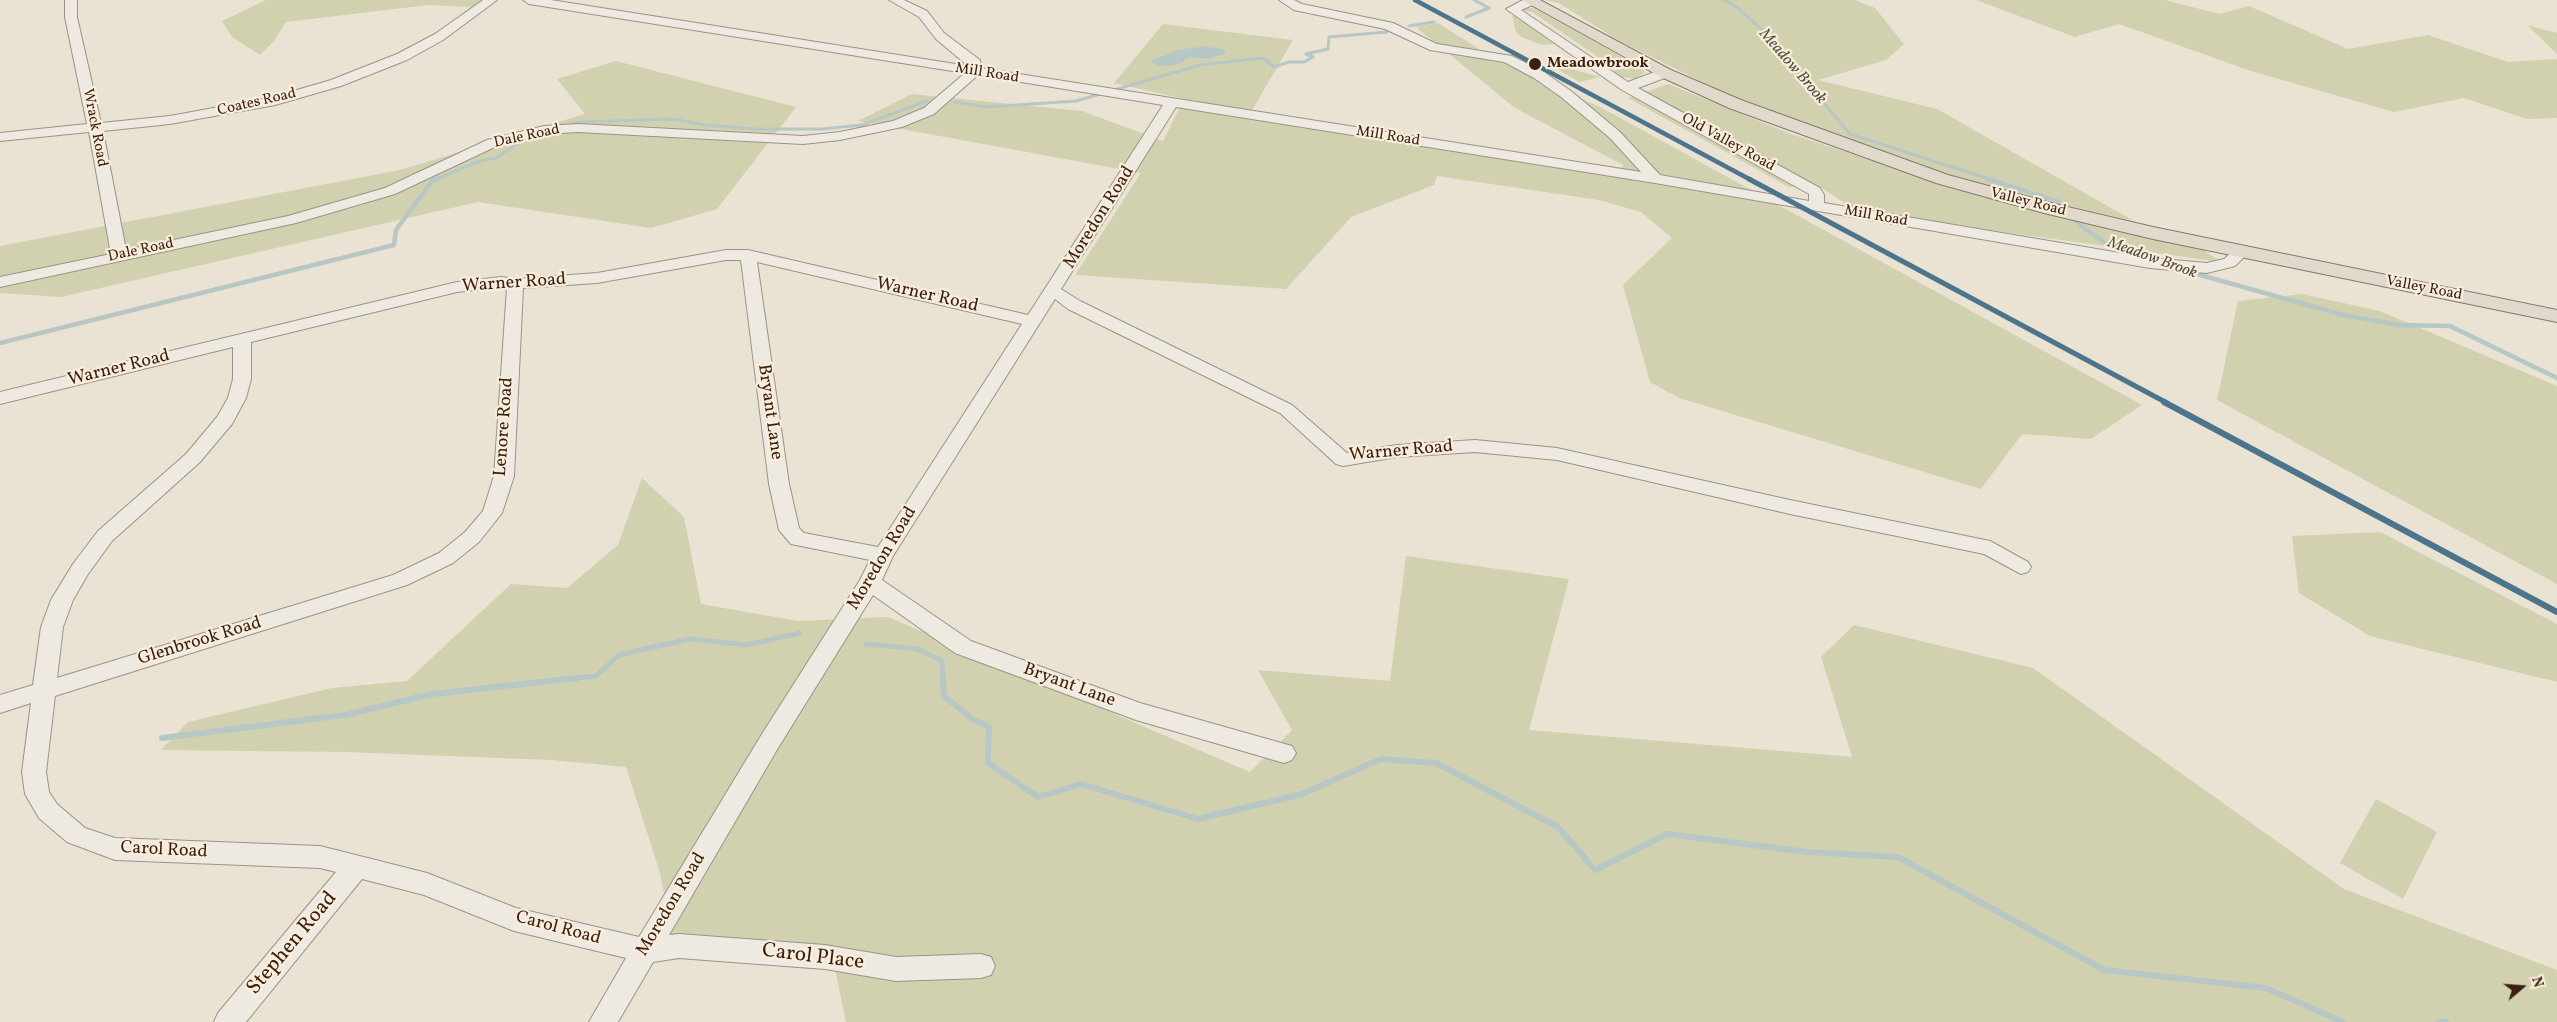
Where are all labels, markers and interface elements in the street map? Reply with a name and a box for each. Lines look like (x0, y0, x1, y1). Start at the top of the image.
water label: Meadow Brook (1754, 25, 1830, 109)
place label: Meadowbrook (1547, 55, 1649, 73)
marker: Meadowbrook (1527, 56, 1543, 72)
street label: Mill Road (954, 60, 1020, 88)
street label: Coates Road (216, 85, 298, 121)
street label: Wrack Road (78, 87, 110, 169)
street label: Old Valley Road (1678, 110, 1778, 176)
street label: Dale Road (492, 121, 562, 153)
street label: Mill Road (1355, 123, 1421, 151)
street label: Moredon Road (1060, 163, 1140, 273)
street label: Valley Road (1988, 185, 2068, 221)
street label: Mill Road (1843, 203, 1909, 231)
water label: Meadow Brook (2105, 234, 2199, 284)
street label: Dale Road (106, 235, 176, 267)
street label: Warner Road (461, 270, 567, 298)
street label: Valley Road (2384, 273, 2464, 305)
street label: Warner Road (874, 274, 980, 318)
street label: Warner Road (66, 346, 172, 392)
street label: Bryant Lane (752, 363, 786, 461)
street label: Lenore Road (491, 377, 519, 477)
street label: Warner Road (1348, 437, 1454, 467)
street label: Moredon Road (844, 503, 922, 615)
street label: Glenbrook Road (136, 613, 264, 671)
street label: Bryant Lane (1020, 659, 1118, 713)
street label: Carol Road (120, 838, 208, 864)
street label: Moredon Road (633, 849, 711, 961)
street label: Stephen Road (242, 887, 344, 1001)
street label: Carol Road (513, 907, 603, 951)
street label: Carol Place (761, 939, 865, 977)
north arrow (2497, 962, 2547, 1012)
text: N (2526, 974, 2547, 990)

